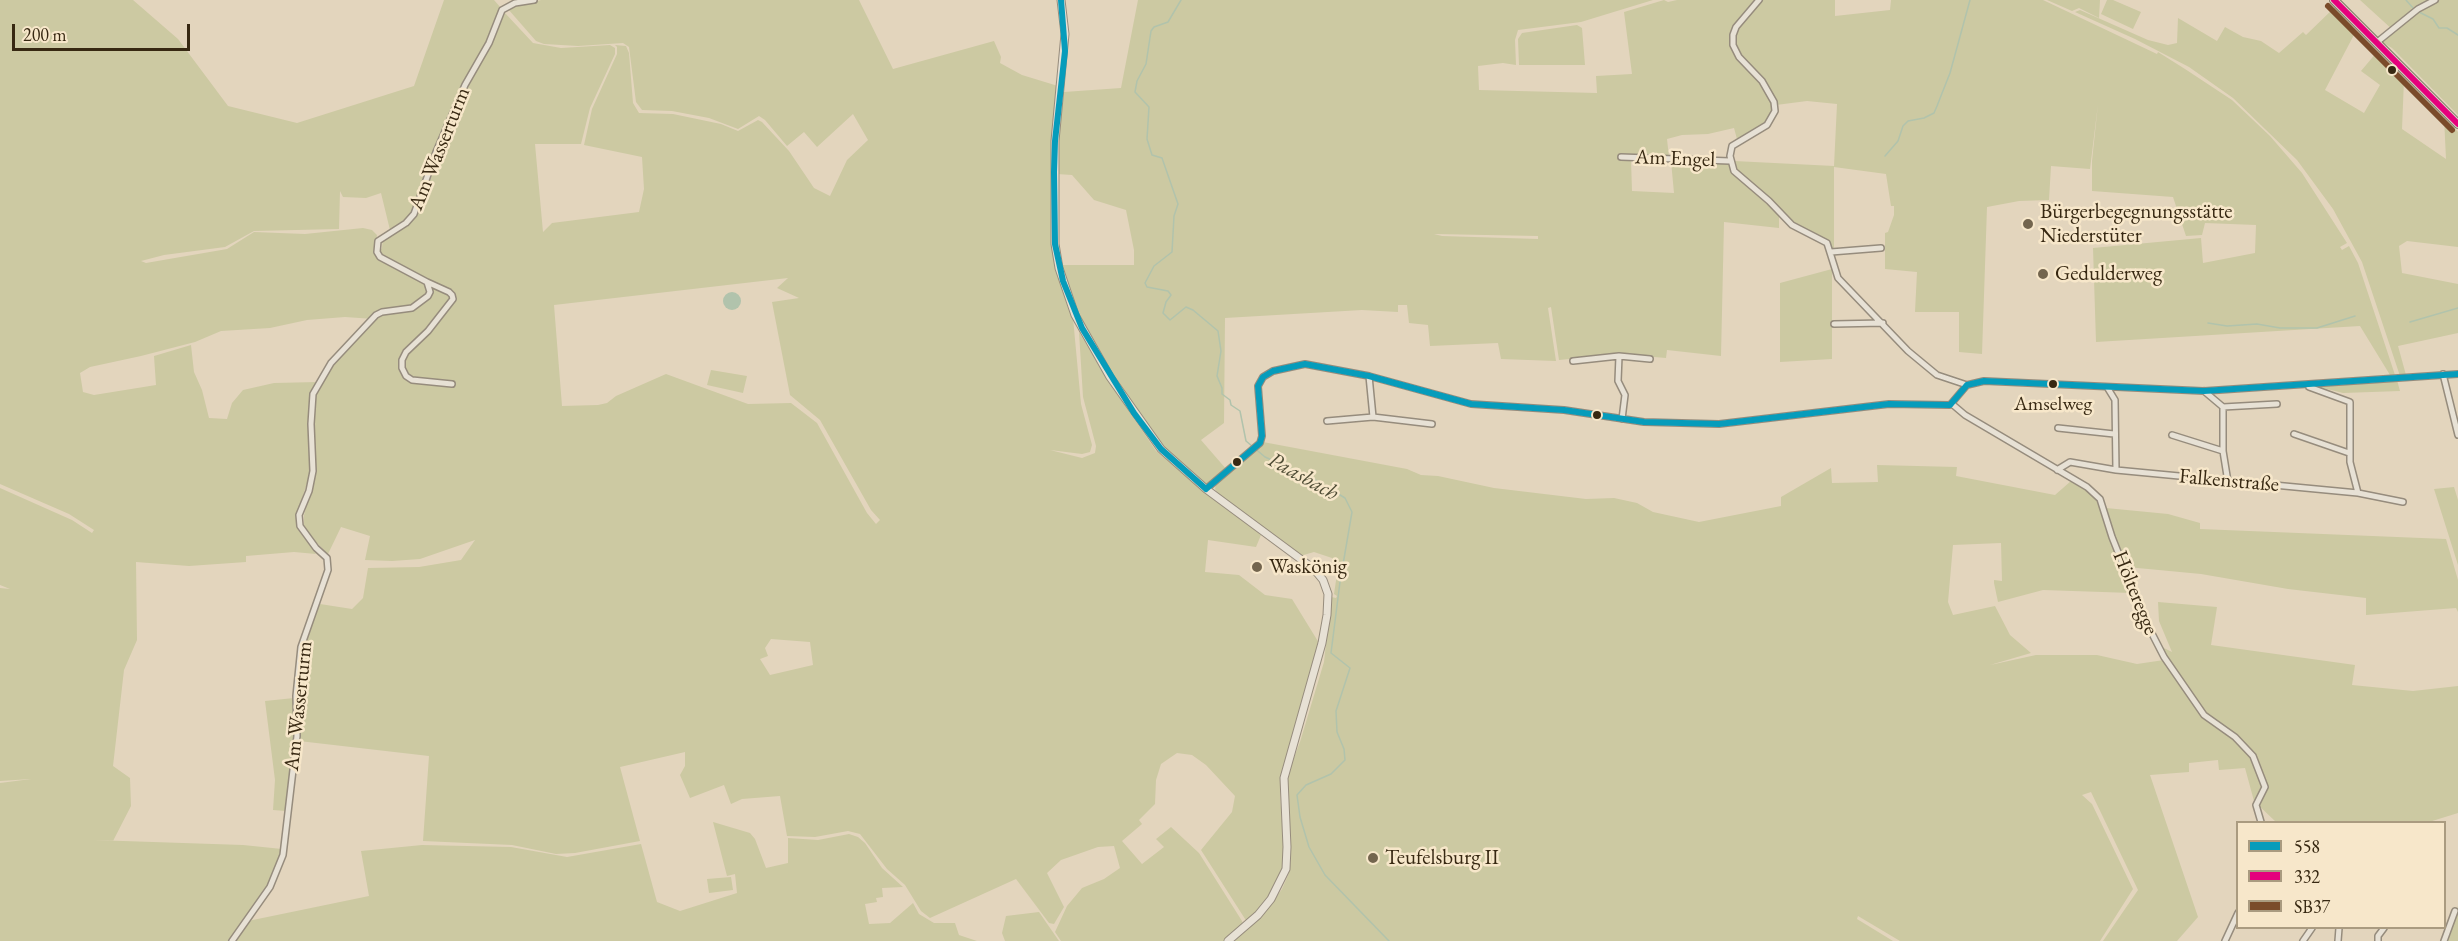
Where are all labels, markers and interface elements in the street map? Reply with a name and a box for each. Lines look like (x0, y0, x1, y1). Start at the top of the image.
scale bar (15, 12, 194, 50)
text: 200 m (23, 23, 67, 46)
unlabelled marker (2386, 64, 2398, 76)
street label: Am Wasserturm (404, 84, 476, 214)
street label: Am Engel (1634, 145, 1716, 173)
place label: Bürgerbegegnungsstätte Niederstüter (2040, 199, 2233, 249)
marker: Bürgerbegegnungsstätte Niederstüter (2021, 217, 2035, 231)
place label: Gedulderweg (2055, 261, 2162, 287)
marker: Gedulderweg (2036, 267, 2050, 281)
marker: Amselweg (2047, 378, 2059, 390)
place label: Amselweg (2014, 393, 2092, 417)
unlabelled marker (1591, 409, 1603, 421)
water label: Paasbach (1263, 447, 1343, 507)
unlabelled marker (1231, 456, 1243, 468)
street label: Falkenstraße (2178, 464, 2280, 498)
street label: Hölteregge (2107, 547, 2163, 639)
place label: Waskönig (1269, 554, 1347, 580)
marker: Waskönig (1250, 560, 1264, 574)
street label: Am Wasserturm (280, 640, 318, 772)
legend (2236, 821, 2446, 929)
text: 558 (2294, 835, 2320, 858)
place label: Teufelsburg II (1385, 845, 1499, 871)
marker: Teufelsburg II (1366, 851, 1380, 865)
text: 332 (2294, 865, 2320, 888)
text: SB37 (2294, 895, 2330, 918)

